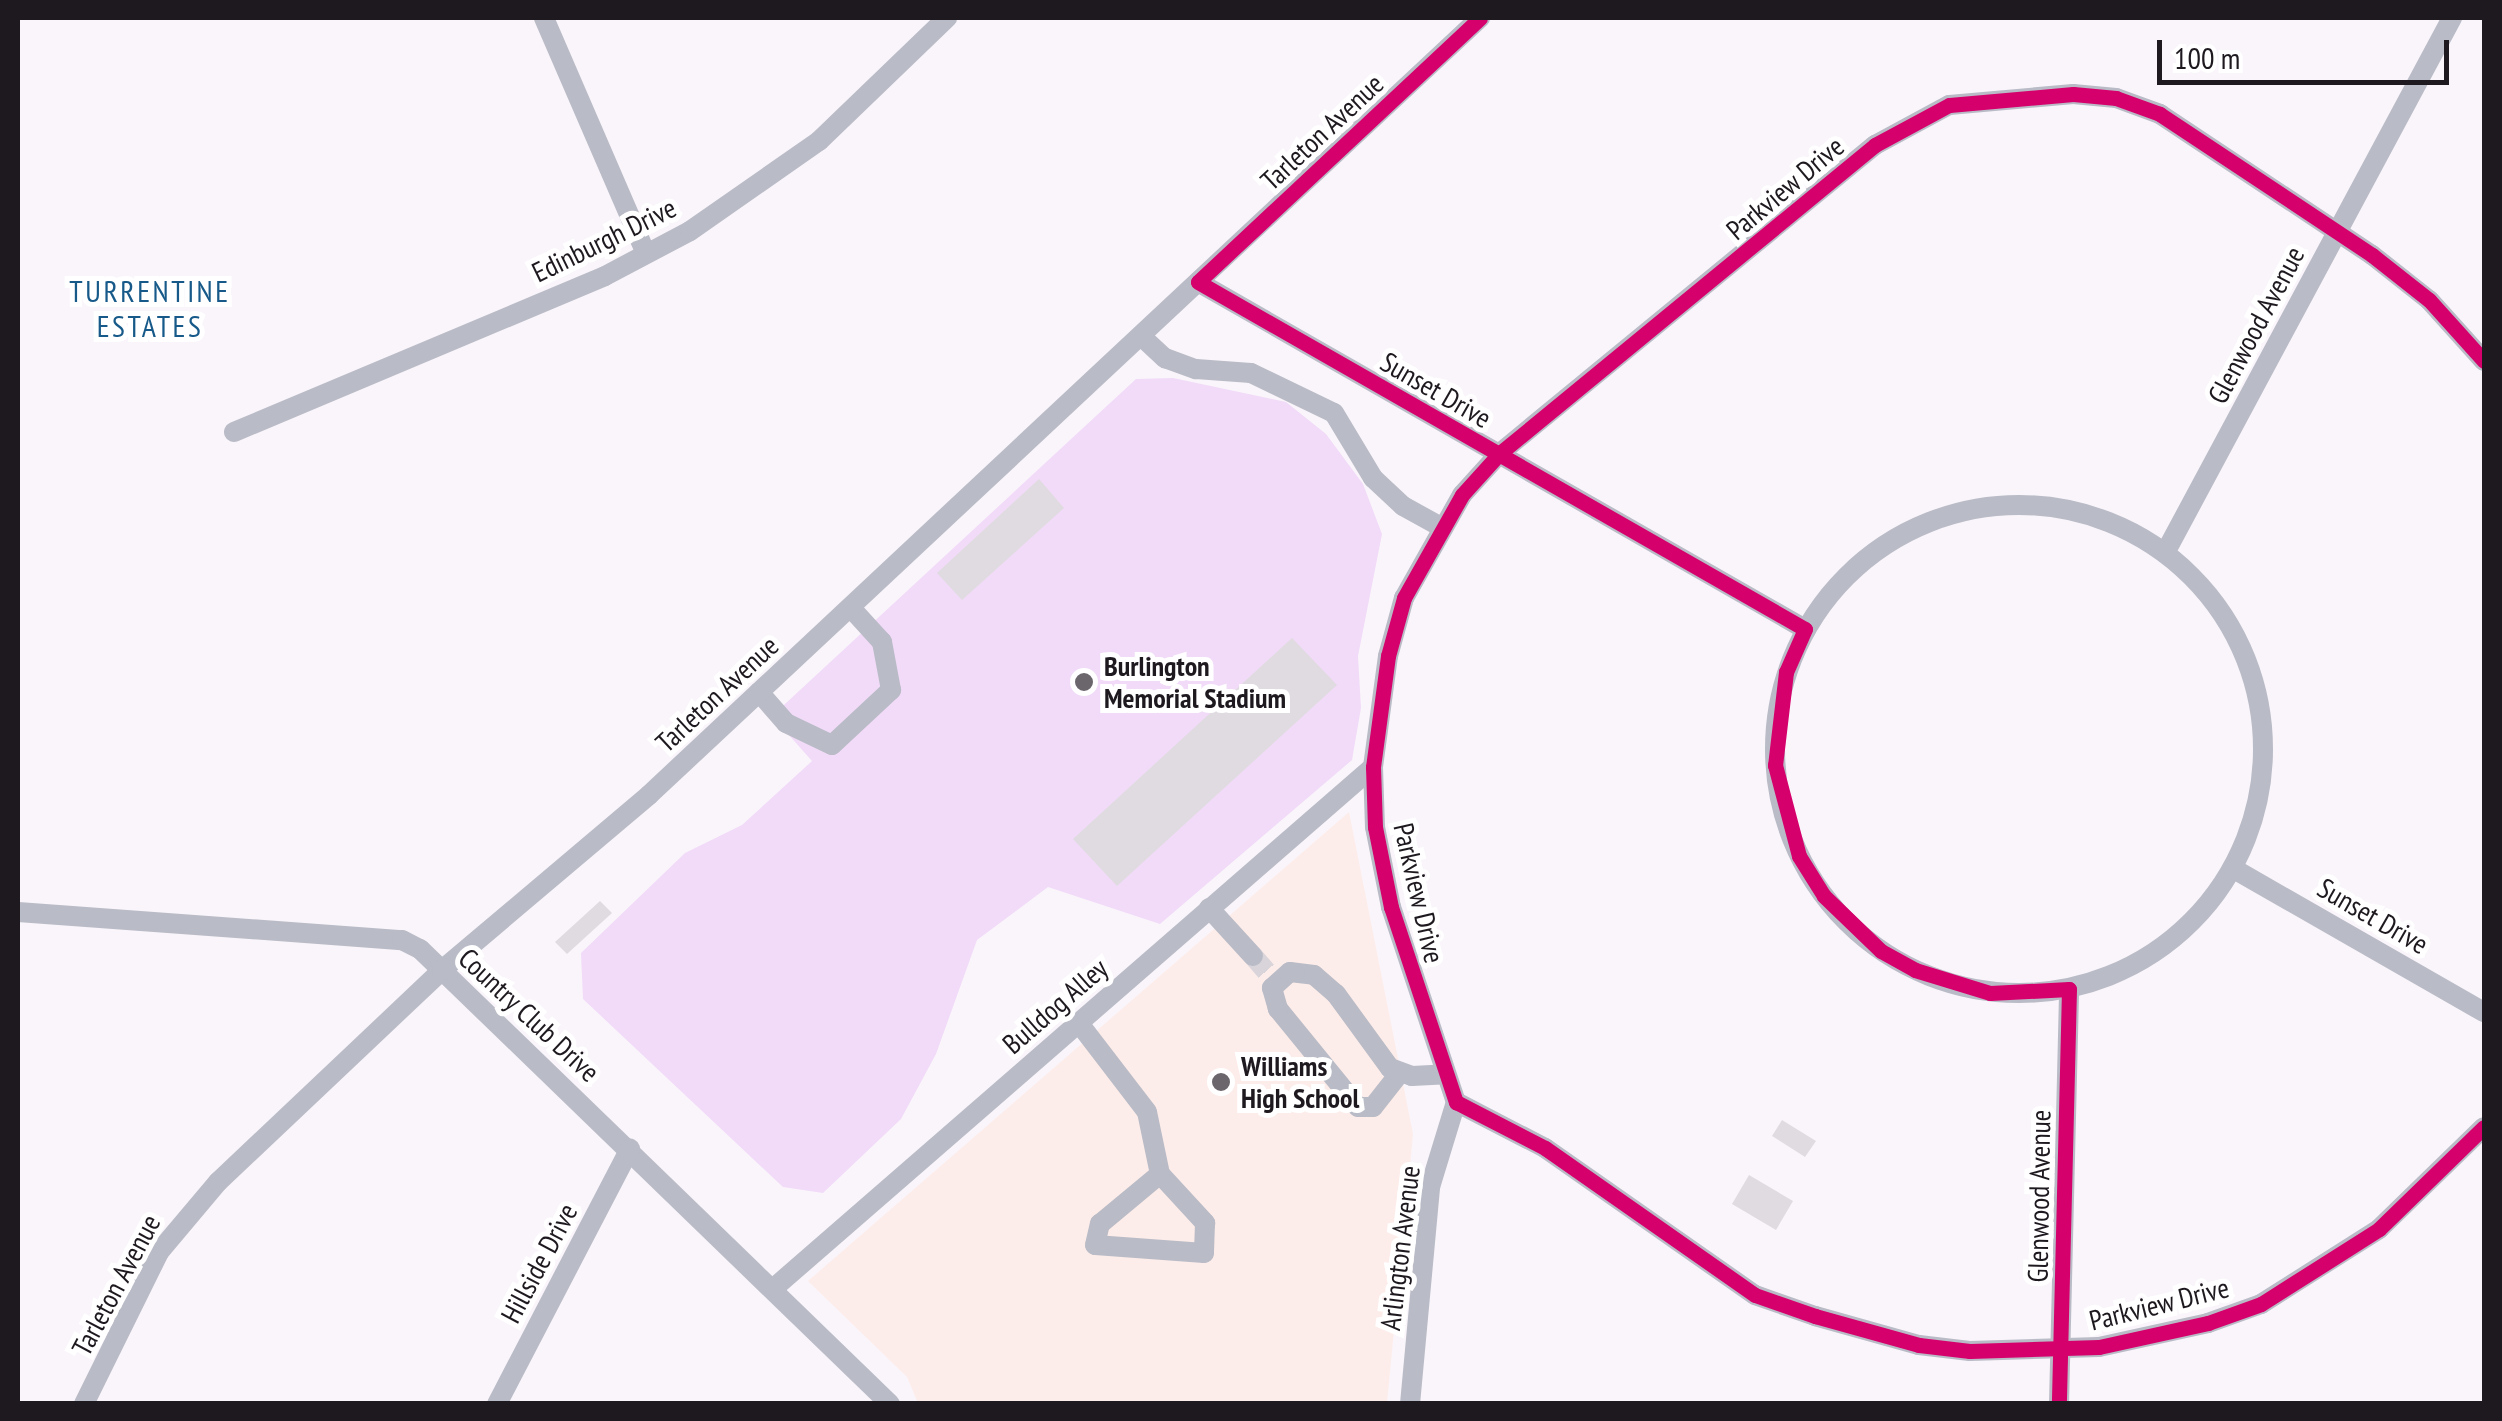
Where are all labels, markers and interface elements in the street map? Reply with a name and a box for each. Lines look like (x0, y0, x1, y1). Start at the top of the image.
scale bar (2162, 20, 2454, 82)
text: 100 m (2174, 38, 2240, 77)
street label: Tarleton Avenue (1254, 67, 1390, 197)
street label: Parkview Drive (1719, 129, 1851, 247)
street label: Edinburgh Drive (527, 191, 681, 289)
street label: Glenwood Avenue (2200, 241, 2312, 409)
district label: TURRENTINE ESTATES (69, 273, 231, 344)
street label: Sunset Drive (1375, 345, 1497, 435)
street label: Tarleton Avenue (649, 629, 785, 759)
place label: Burlington Memorial Stadium (1104, 649, 1286, 715)
marker: Burlington Memorial Stadium (1073, 671, 1095, 693)
street label: Parkview Drive (1387, 819, 1451, 967)
street label: Sunset Drive (2312, 871, 2434, 961)
street label: Country Club Drive (451, 941, 607, 1089)
street label: Bulldog Alley (995, 951, 1115, 1061)
place label: Williams High School (1241, 1049, 1359, 1115)
marker: Williams High School (1210, 1071, 1232, 1093)
street label: Glenwood Avenue (2021, 1109, 2057, 1283)
street label: Arlington Avenue (1373, 1163, 1427, 1333)
street label: Hillside Drive (494, 1198, 584, 1328)
street label: Tarleton Avenue (65, 1208, 167, 1362)
street label: Parkview Drive (2085, 1270, 2233, 1338)

